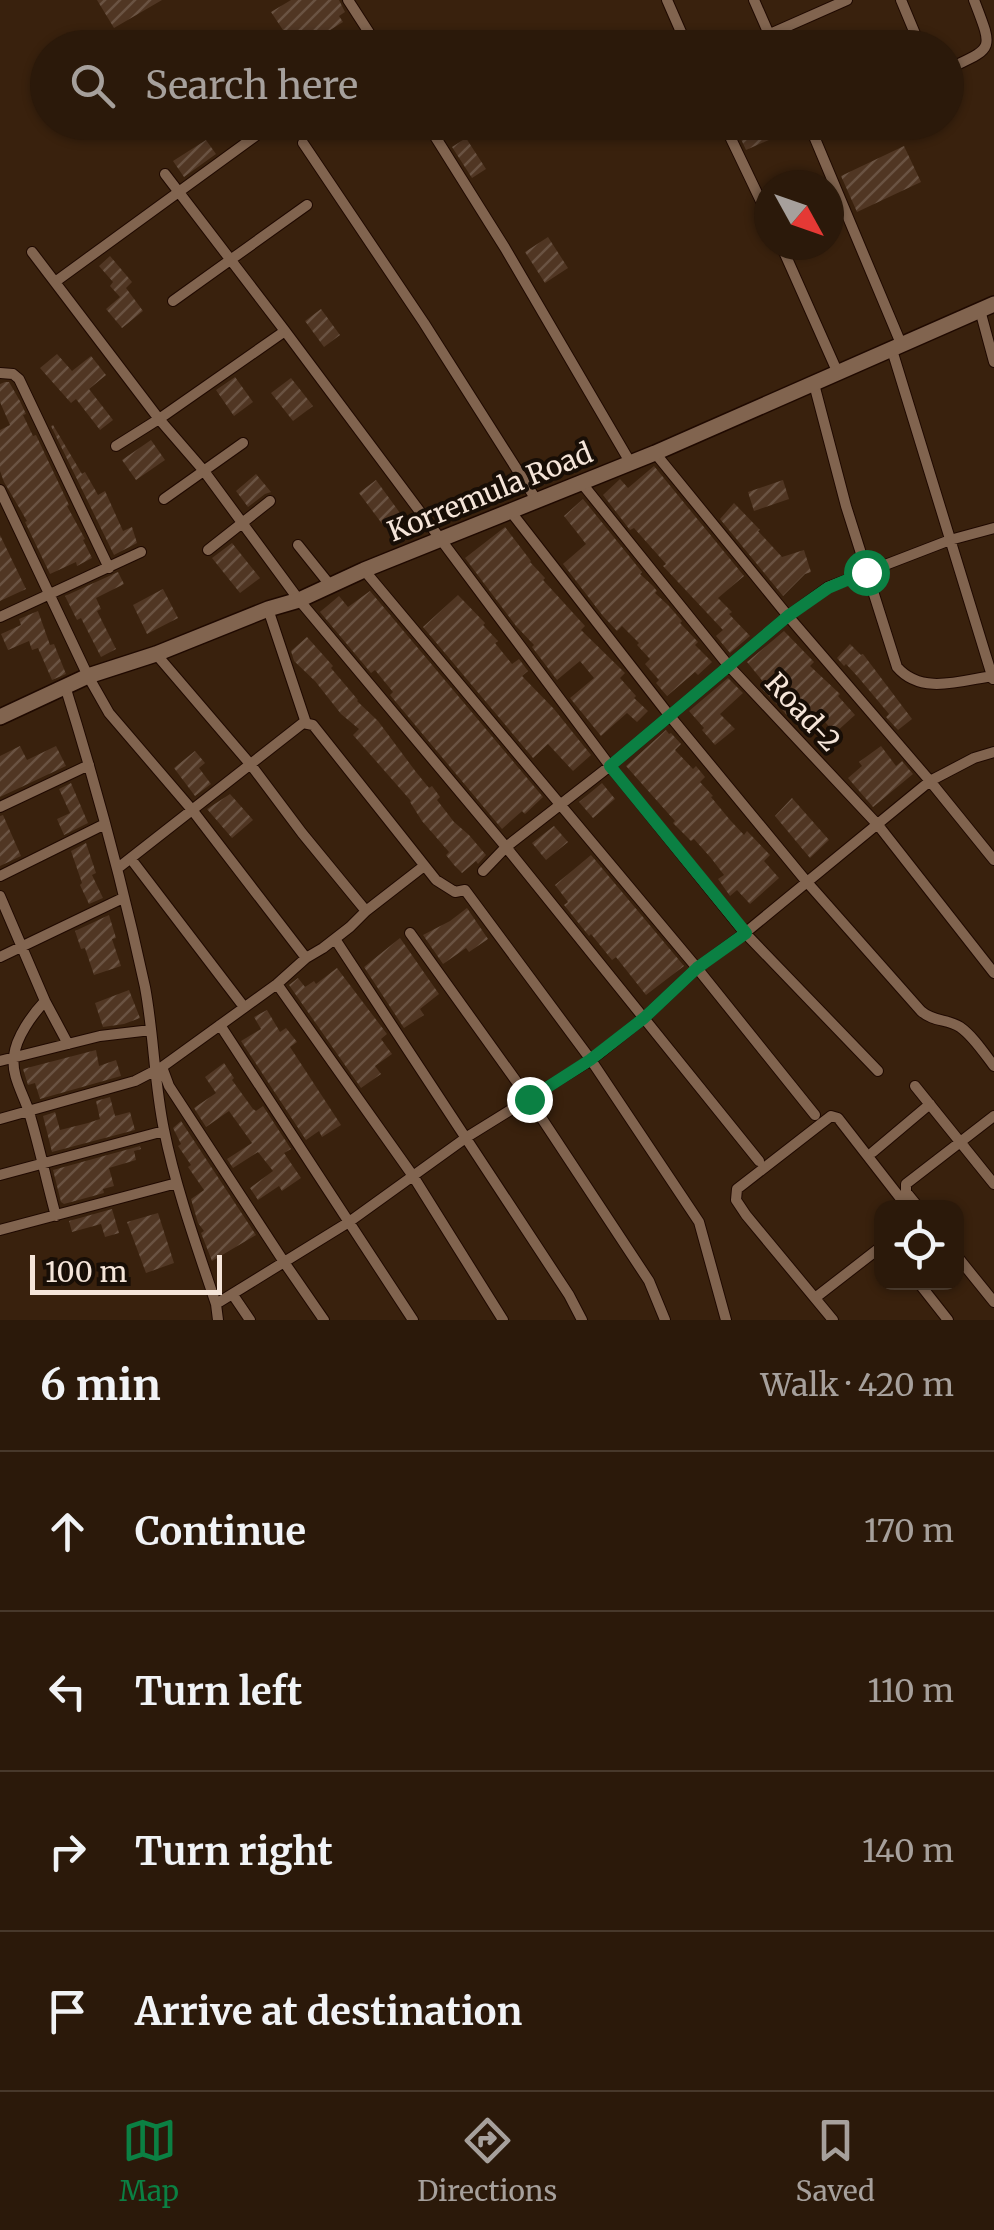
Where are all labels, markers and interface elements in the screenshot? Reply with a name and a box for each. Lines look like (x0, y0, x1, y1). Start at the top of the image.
search box (30, 30, 964, 140)
icon: search (65, 58, 120, 113)
text: Search here (145, 62, 358, 109)
north arrow (754, 170, 844, 260)
street label: Korremula Road (382, 434, 598, 550)
route start (844, 550, 890, 596)
street label: Road-2 (758, 665, 848, 759)
route end (507, 1077, 553, 1123)
map controls (874, 1200, 964, 1290)
button: locate (874, 1200, 964, 1290)
scale bar (30, 1250, 222, 1294)
text: 100 m (45, 1254, 127, 1290)
text: 6 min (40, 1359, 161, 1411)
text: Walk · 420 m (761, 1365, 954, 1405)
icon: ahead (40, 1504, 95, 1559)
text: Continue (135, 1508, 306, 1555)
text: 170 m (864, 1511, 954, 1551)
icon: left (40, 1664, 95, 1719)
text: Turn left (135, 1668, 302, 1715)
text: 110 m (867, 1671, 954, 1711)
icon: right (40, 1824, 95, 1879)
text: Turn right (135, 1828, 333, 1875)
text: 140 m (862, 1831, 954, 1871)
icon: arrive (40, 1984, 95, 2039)
text: Arrive at destination (135, 1988, 522, 2035)
tab: Map (119, 2113, 179, 2209)
tab: Directions (417, 2113, 557, 2209)
tab: Saved (795, 2113, 875, 2209)

